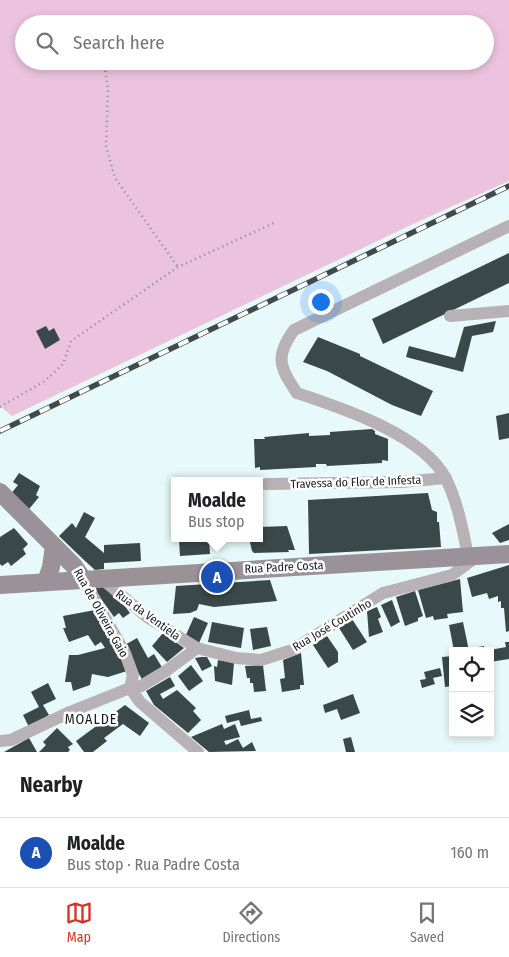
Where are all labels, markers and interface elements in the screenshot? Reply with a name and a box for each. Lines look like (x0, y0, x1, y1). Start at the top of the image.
search box (15, 15, 494, 70)
icon: search (33, 29, 61, 57)
text: Search here (73, 31, 165, 54)
your location (308, 289, 334, 315)
street label: Travessa do Flor de Infesta (290, 473, 422, 491)
popup (171, 477, 263, 542)
text: Moalde (188, 489, 246, 512)
text: Bus stop (188, 512, 244, 531)
pin: A (201, 558, 233, 596)
street label: Rua Padre Costa (244, 558, 324, 576)
street label: Rua de Oliveira Gaio (71, 566, 131, 660)
street label: Rua da Ventiela (113, 587, 183, 643)
street label: Rua José Coutinho (290, 596, 374, 654)
map controls (449, 647, 494, 737)
button: locate (449, 647, 494, 692)
button: layers (449, 692, 494, 737)
district label: MOALDE (65, 711, 117, 728)
text: Nearby (20, 772, 82, 798)
text: Moalde (67, 832, 125, 855)
text: A (32, 843, 40, 862)
text: 160 m (450, 843, 489, 862)
text: Bus stop · Rua Padre Costa (67, 855, 240, 874)
tab: Map (65, 899, 93, 946)
tab: Directions (222, 899, 280, 946)
tab: Saved (410, 899, 444, 946)

